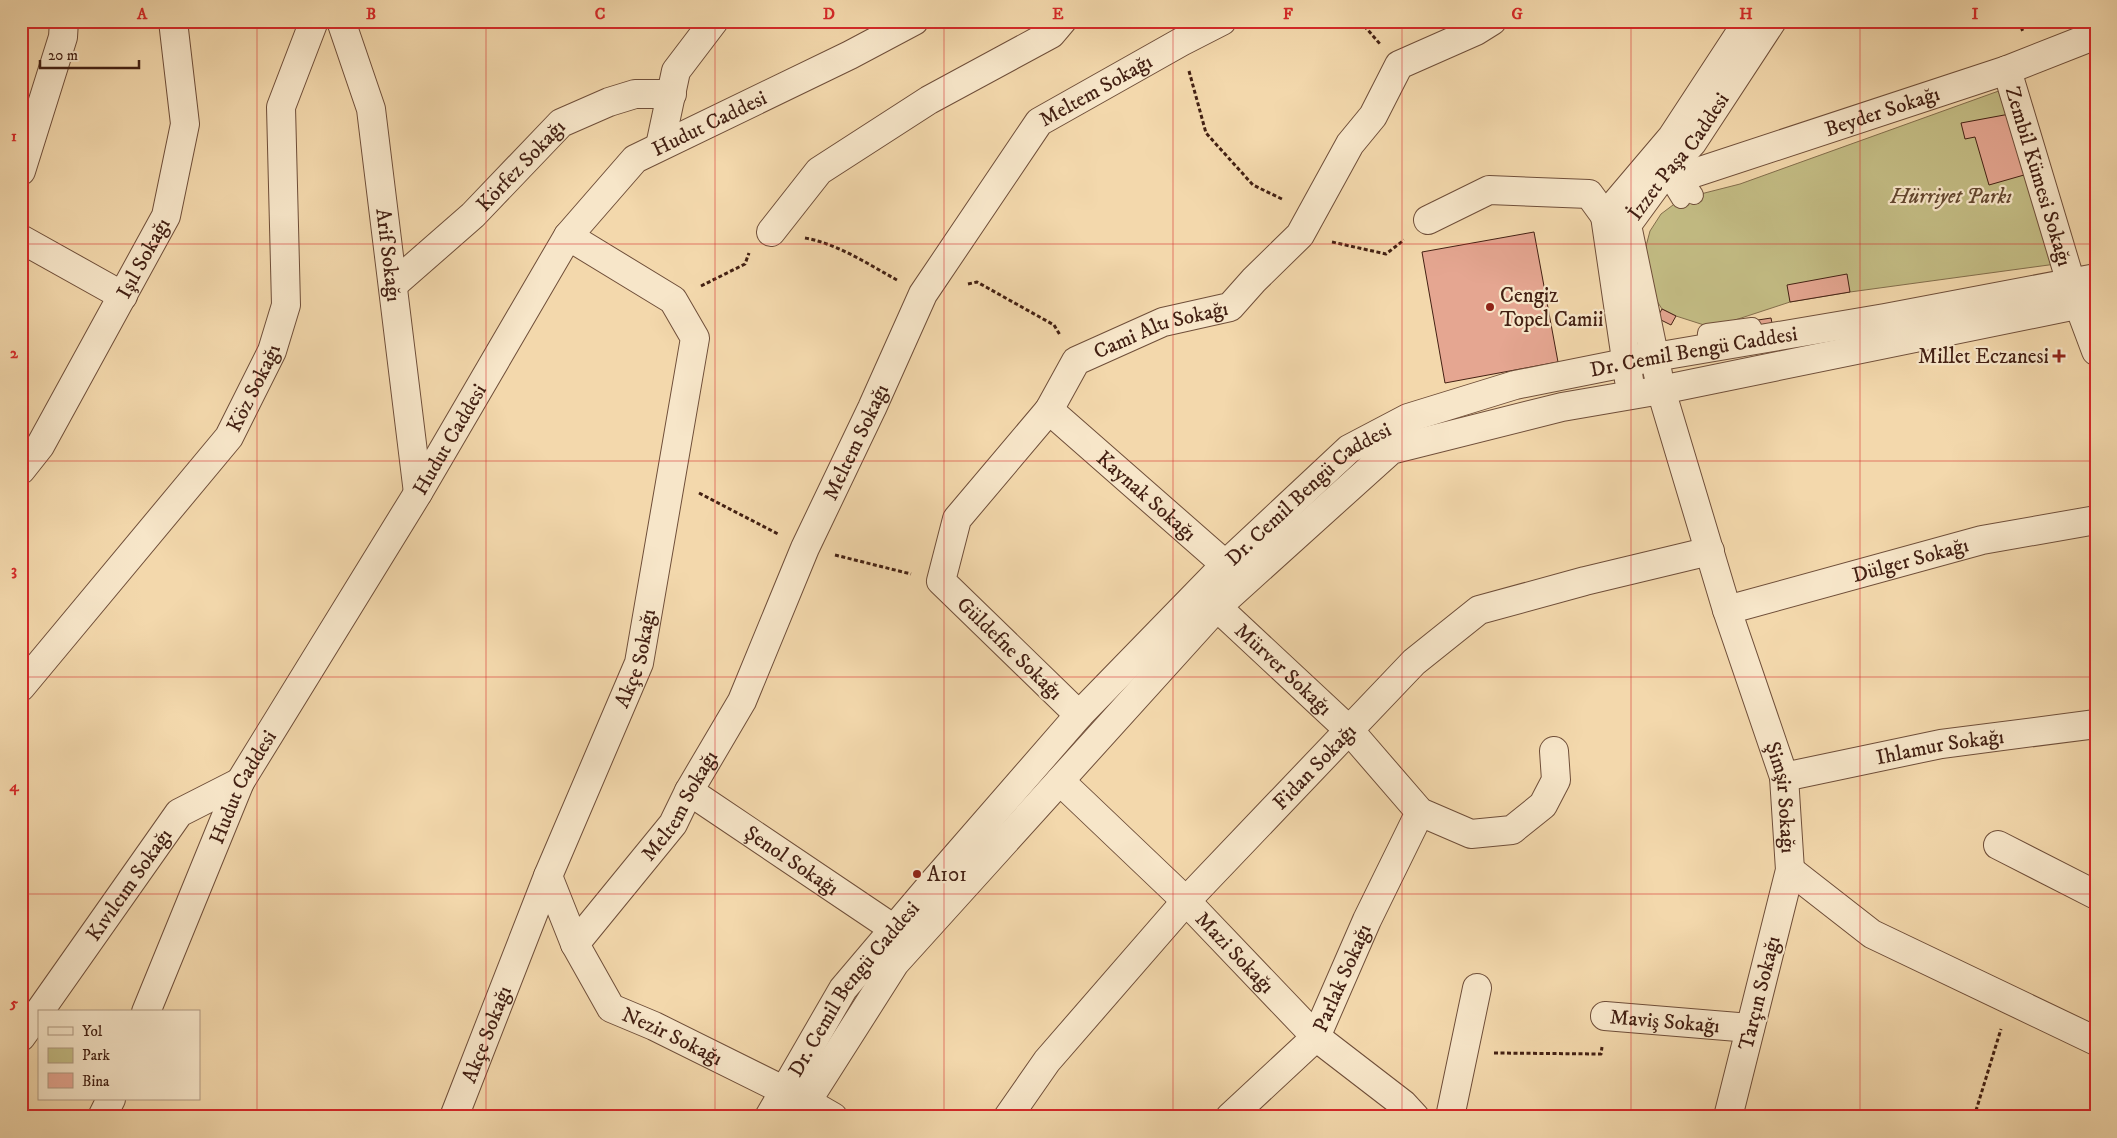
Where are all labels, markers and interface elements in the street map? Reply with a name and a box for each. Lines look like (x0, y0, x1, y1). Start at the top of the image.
text: A (136, 4, 148, 24)
text: B (366, 4, 376, 24)
text: C (595, 4, 605, 24)
text: D (823, 4, 835, 24)
text: E (1052, 4, 1064, 24)
text: F (1283, 4, 1293, 24)
text: G (1511, 4, 1523, 24)
text: H (1739, 4, 1753, 24)
text: I (1972, 4, 1979, 24)
scale bar (40, 38, 139, 70)
text: 20 m (48, 46, 78, 65)
street label: Meltem Sokağı (1035, 49, 1157, 133)
street label: Beyder Sokağı (1821, 81, 1943, 143)
street label: Zembil Kümesi Sokağı (1999, 84, 2077, 270)
street label: Hudut Caddesi (648, 85, 771, 163)
street label: İzzet Paşa Caddesi (1622, 88, 1735, 226)
street label: Körfez Sokağı (471, 115, 571, 218)
text: 1 (11, 126, 17, 146)
park label: Hürriyet Parkı (1889, 184, 2012, 210)
street label: Arif Sokağı (369, 207, 406, 303)
street label: Işıl Sokağı (111, 214, 176, 303)
place label: Cengiz Topel Camii (1500, 283, 1603, 333)
street label: Cami Altı Sokağı (1090, 296, 1231, 365)
marker: Cengiz Topel Camii (1484, 301, 1496, 313)
street label: Dr. Cemil Bengü Caddesi (1588, 321, 1799, 384)
street label: Köz Sokağı (222, 342, 287, 437)
text: 2 (10, 343, 19, 363)
place label: Millet Eczanesi (1918, 344, 2049, 370)
marker: Millet Eczanesi (2053, 350, 2065, 362)
street label: Hudut Caddesi (408, 380, 493, 500)
street label: Meltem Sokağı (818, 380, 895, 505)
street label: Dr. Cemil Bengü Caddesi (1220, 417, 1396, 572)
street label: Kaynak Sokağı (1091, 446, 1201, 547)
street label: Dülger Sokağı (1849, 532, 1972, 589)
text: 3 (11, 560, 17, 580)
street label: Güldefne Sokağı (951, 592, 1068, 706)
street label: Akçe Sokağı (609, 607, 662, 712)
street label: Mürver Sokağı (1229, 618, 1337, 721)
street label: Fidan Sokağı (1268, 719, 1362, 816)
street label: Ihlamur Sokağı (1874, 724, 2005, 771)
street label: Hudut Caddesi (204, 726, 283, 848)
street label: Şimşir Sokağı (1759, 738, 1801, 854)
street label: Meltem Sokağı (636, 746, 724, 867)
text: 4 (8, 776, 19, 796)
street label: Şenol Sokağı (739, 820, 843, 902)
street label: Kıvılcım Sokağı (81, 824, 178, 946)
place label: A101 (927, 862, 967, 888)
marker: A101 (911, 868, 923, 880)
street label: Dr. Cemil Bengü Caddesi (783, 896, 926, 1082)
street label: Mazi Sokağı (1189, 907, 1279, 999)
street label: Parlak Sokağı (1308, 920, 1378, 1036)
street label: Tarçın Sokağı (1733, 933, 1787, 1053)
street label: Akçe Sokağı (457, 982, 518, 1087)
text: 5 (9, 993, 18, 1013)
street label: Nezir Sokağı (618, 1002, 727, 1072)
street label: Maviş Sokağı (1609, 1004, 1721, 1039)
legend (38, 1010, 200, 1100)
text: Yol (82, 1022, 103, 1041)
text: Park (82, 1046, 111, 1065)
text: Bina (82, 1072, 110, 1091)

